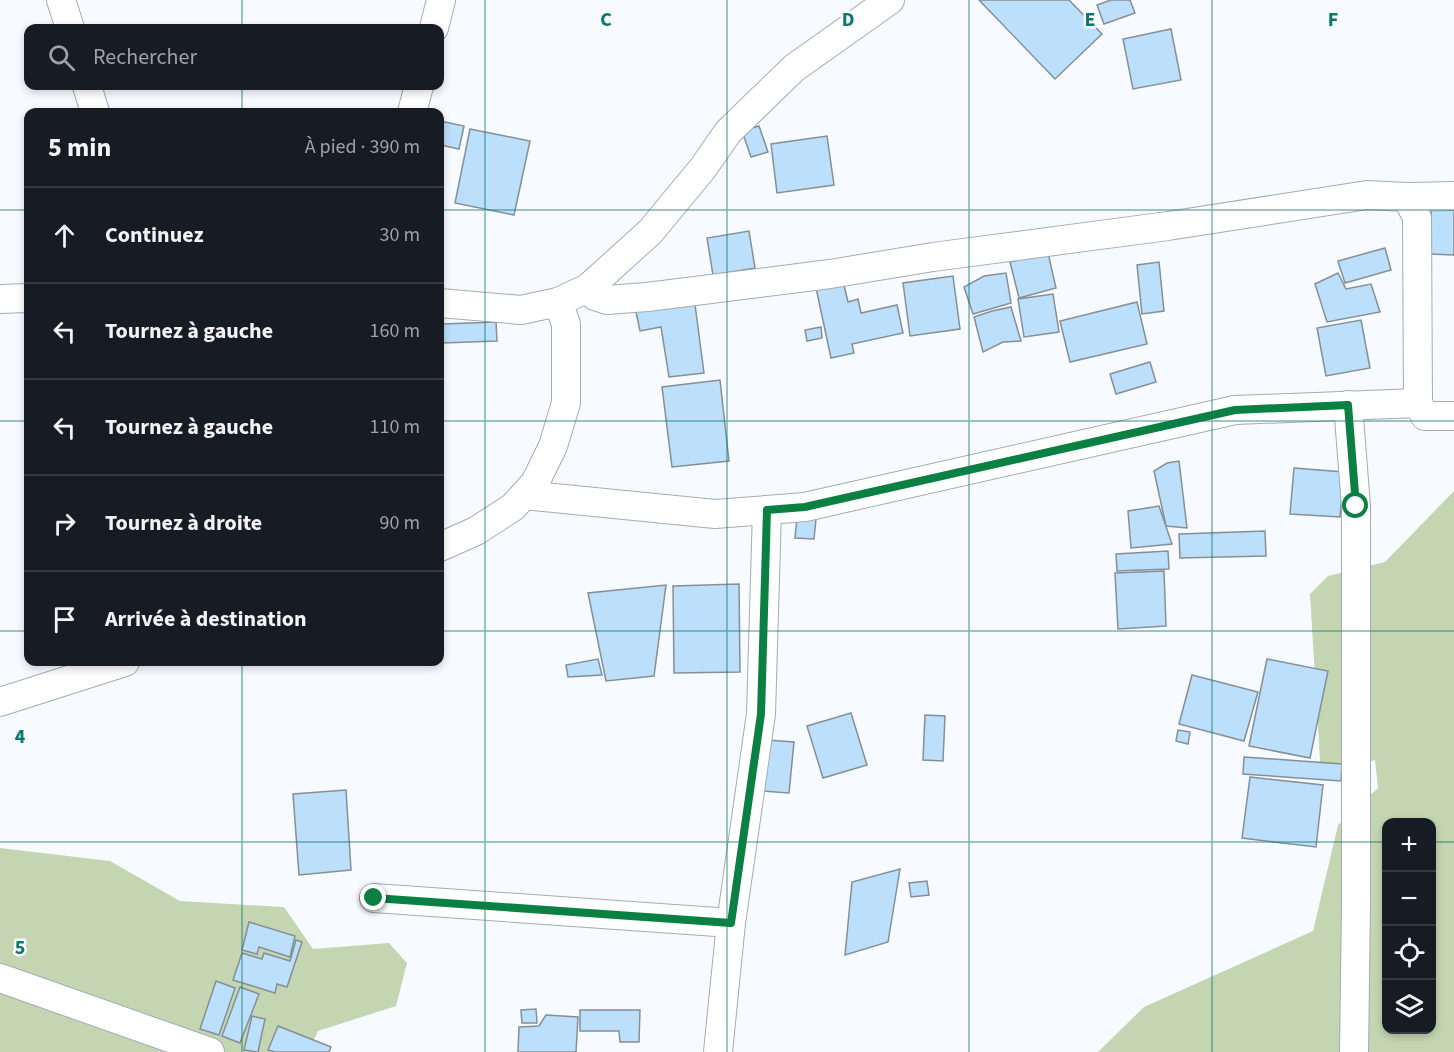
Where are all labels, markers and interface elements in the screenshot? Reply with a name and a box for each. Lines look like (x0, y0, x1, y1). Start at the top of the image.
text: C (600, 6, 612, 34)
text: D (842, 6, 854, 34)
text: E (1085, 6, 1095, 34)
text: F (1328, 6, 1338, 34)
search box (24, 24, 444, 90)
icon: search (45, 41, 78, 74)
text: Rechercher (93, 41, 197, 73)
text: 5 min (48, 129, 111, 166)
text: À pied · 390 m (305, 133, 420, 161)
icon: ahead (48, 219, 81, 252)
text: Continuez (105, 219, 204, 251)
text: 30 m (380, 221, 420, 249)
icon: left (48, 315, 81, 348)
text: Tournez à gauche (105, 315, 273, 347)
text: 160 m (370, 317, 420, 345)
icon: left (48, 411, 81, 444)
text: Tournez à gauche (105, 411, 273, 443)
text: 110 m (370, 413, 420, 441)
route start (1342, 492, 1368, 518)
icon: right (48, 507, 81, 540)
text: Tournez à droite (105, 507, 262, 539)
text: 90 m (380, 509, 420, 537)
icon: arrive (48, 603, 81, 636)
text: Arrivée à destination (105, 603, 307, 635)
text: 4 (15, 723, 26, 751)
map controls (1382, 818, 1436, 1034)
button: + (1382, 818, 1436, 872)
button: − (1382, 872, 1436, 926)
route end (360, 884, 386, 910)
button: locate (1382, 926, 1436, 980)
text: 5 (15, 934, 25, 962)
button: layers (1382, 980, 1436, 1034)

